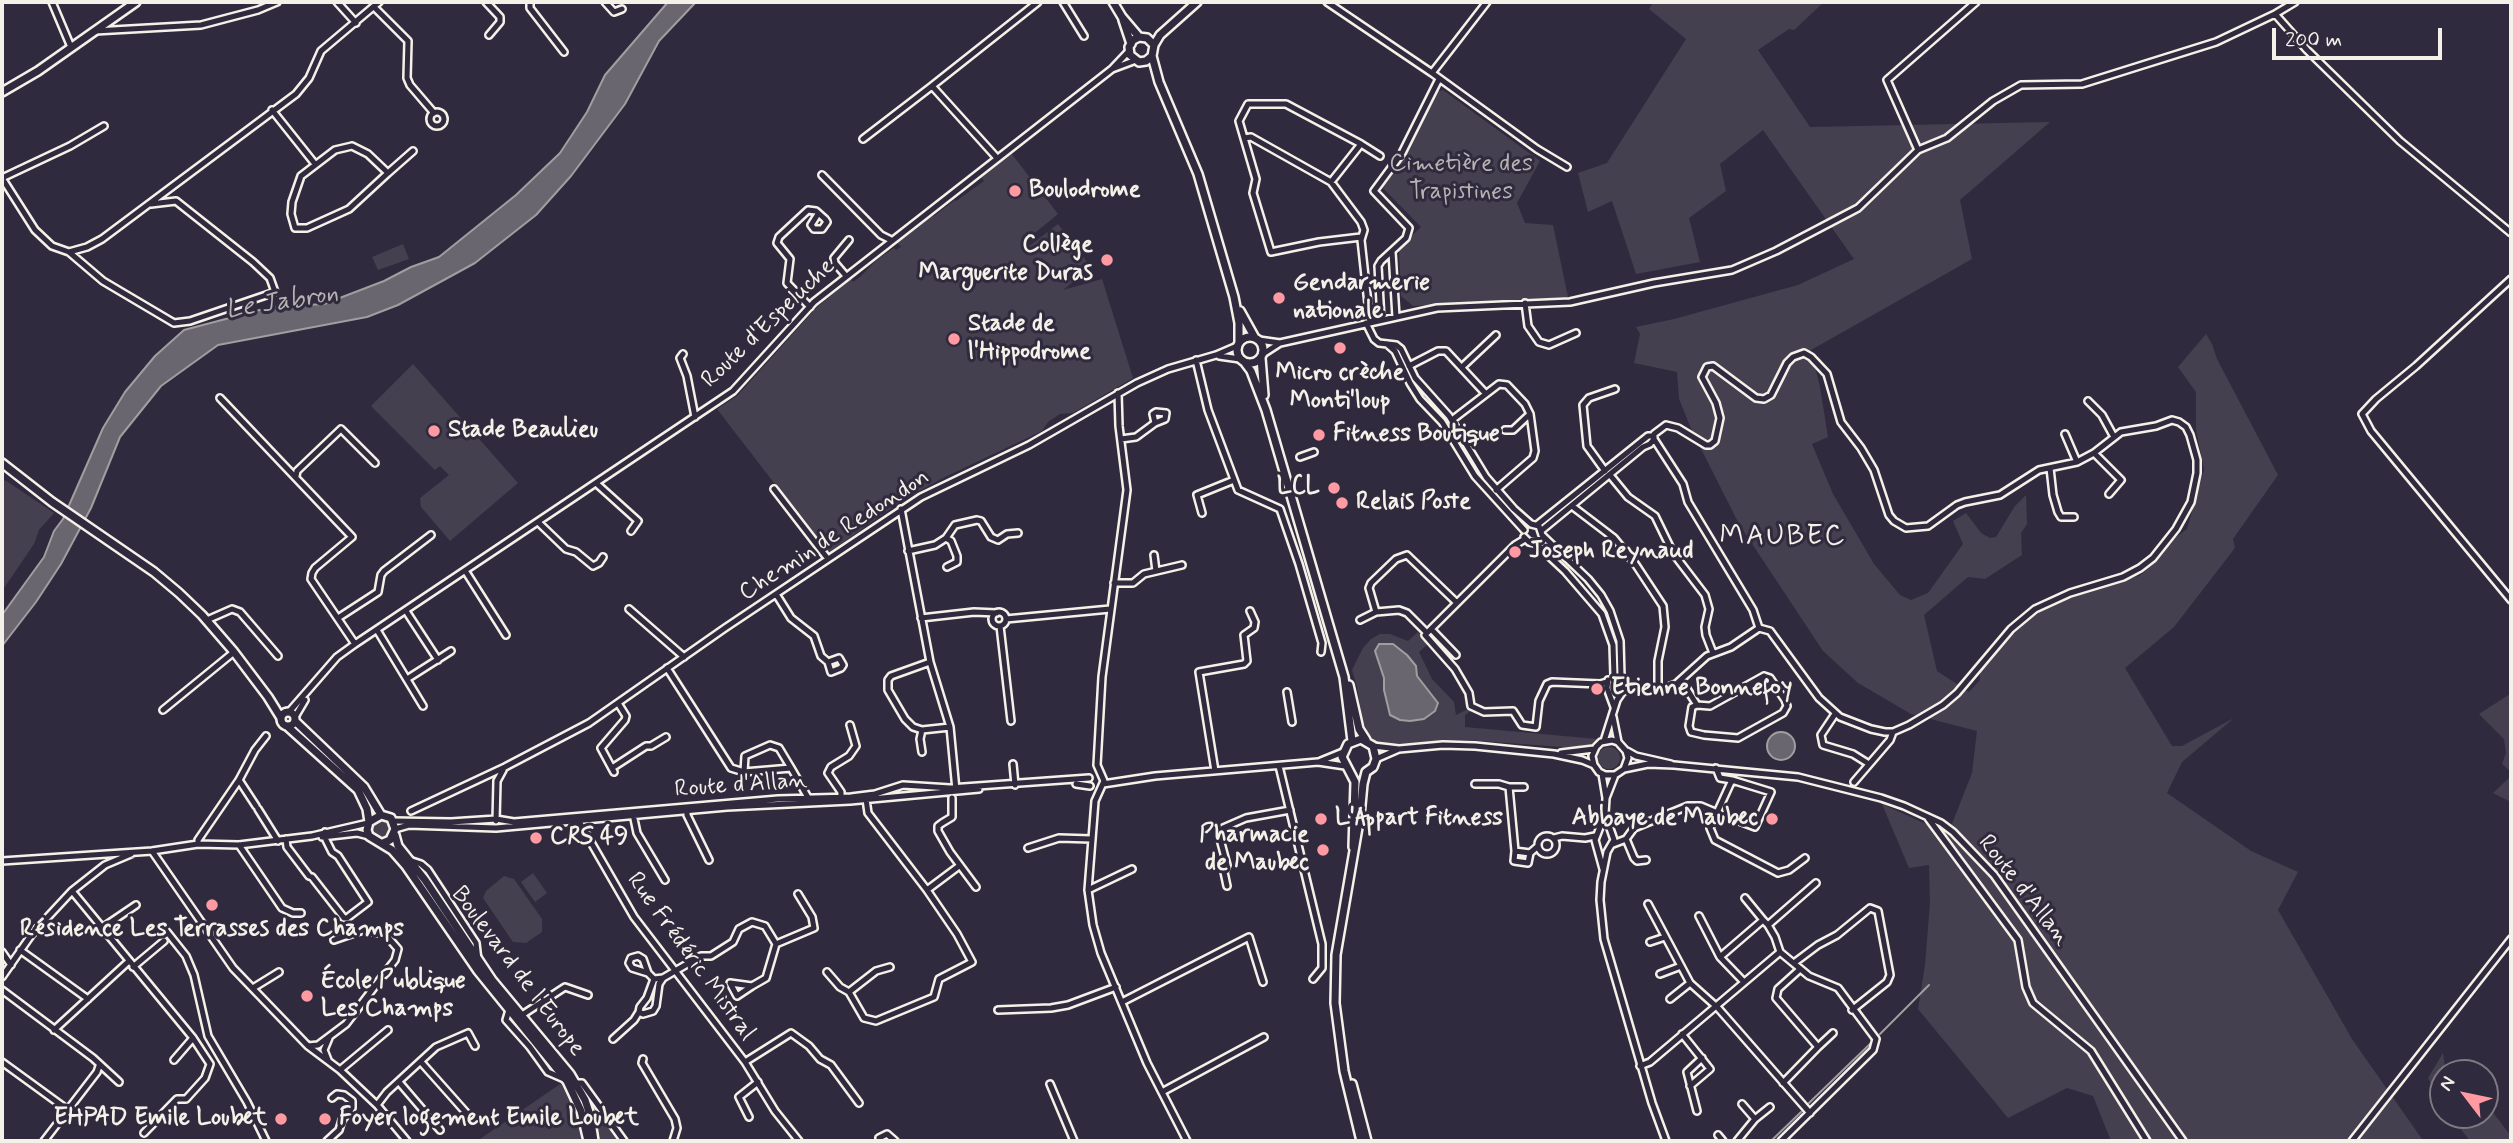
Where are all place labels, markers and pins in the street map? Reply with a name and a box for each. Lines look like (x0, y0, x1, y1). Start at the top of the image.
place label: Boulodrome (1029, 177, 1140, 205)
marker: Boulodrome (1007, 183, 1023, 199)
place label: Collège Marguerite Duras (919, 232, 1093, 288)
marker: Collège Marguerite Duras (1099, 252, 1115, 268)
place label: Gendarmerie nationale (1293, 270, 1430, 326)
marker: Gendarmerie nationale (1271, 290, 1287, 306)
place label: Stade de l'Hippodrome (968, 311, 1091, 367)
marker: Stade de l'Hippodrome (946, 331, 962, 347)
marker: Micro crèche Monti'loup (1332, 340, 1348, 356)
place label: Micro crèche Monti'loup (1276, 360, 1404, 416)
place label: Stade Beaulieu (448, 417, 598, 445)
place label: Fitness Boutique (1333, 421, 1500, 449)
marker: Stade Beaulieu (426, 423, 442, 439)
marker: Fitness Boutique (1311, 427, 1327, 443)
place label: LCL (1277, 474, 1320, 502)
marker: LCL (1326, 480, 1342, 496)
place label: Relais Poste (1356, 489, 1471, 517)
marker: Relais Poste (1334, 495, 1350, 511)
place label: Joseph Reynaud (1529, 538, 1694, 566)
marker: Joseph Reynaud (1507, 544, 1523, 560)
place label: Etienne Bonnefoy (1611, 675, 1792, 703)
marker: Etienne Bonnefoy (1589, 681, 1605, 697)
place label: L'Appart Fitness (1335, 805, 1503, 833)
place label: Abbaye de Maubec (1572, 805, 1758, 833)
marker: L'Appart Fitness (1313, 811, 1329, 827)
marker: Abbaye de Maubec (1764, 811, 1780, 827)
place label: Pharmacie de Maubec (1199, 822, 1309, 878)
place label: CRS 49 (550, 824, 628, 852)
marker: CRS 49 (528, 830, 544, 846)
marker: Pharmacie de Maubec (1315, 842, 1331, 858)
marker: Résidence Les Terrasses des Champs (204, 897, 220, 913)
place label: Résidence Les Terrasses des Champs (20, 916, 404, 944)
place label: École Publique Les Champs (321, 968, 466, 1024)
marker: École Publique Les Champs (299, 988, 315, 1004)
place label: EHPAD Emile Loubet (54, 1105, 267, 1133)
place label: Foyer logement Emile Loubet (339, 1105, 639, 1133)
marker: EHPAD Emile Loubet (273, 1111, 289, 1127)
marker: Foyer logement Emile Loubet (317, 1111, 333, 1127)

